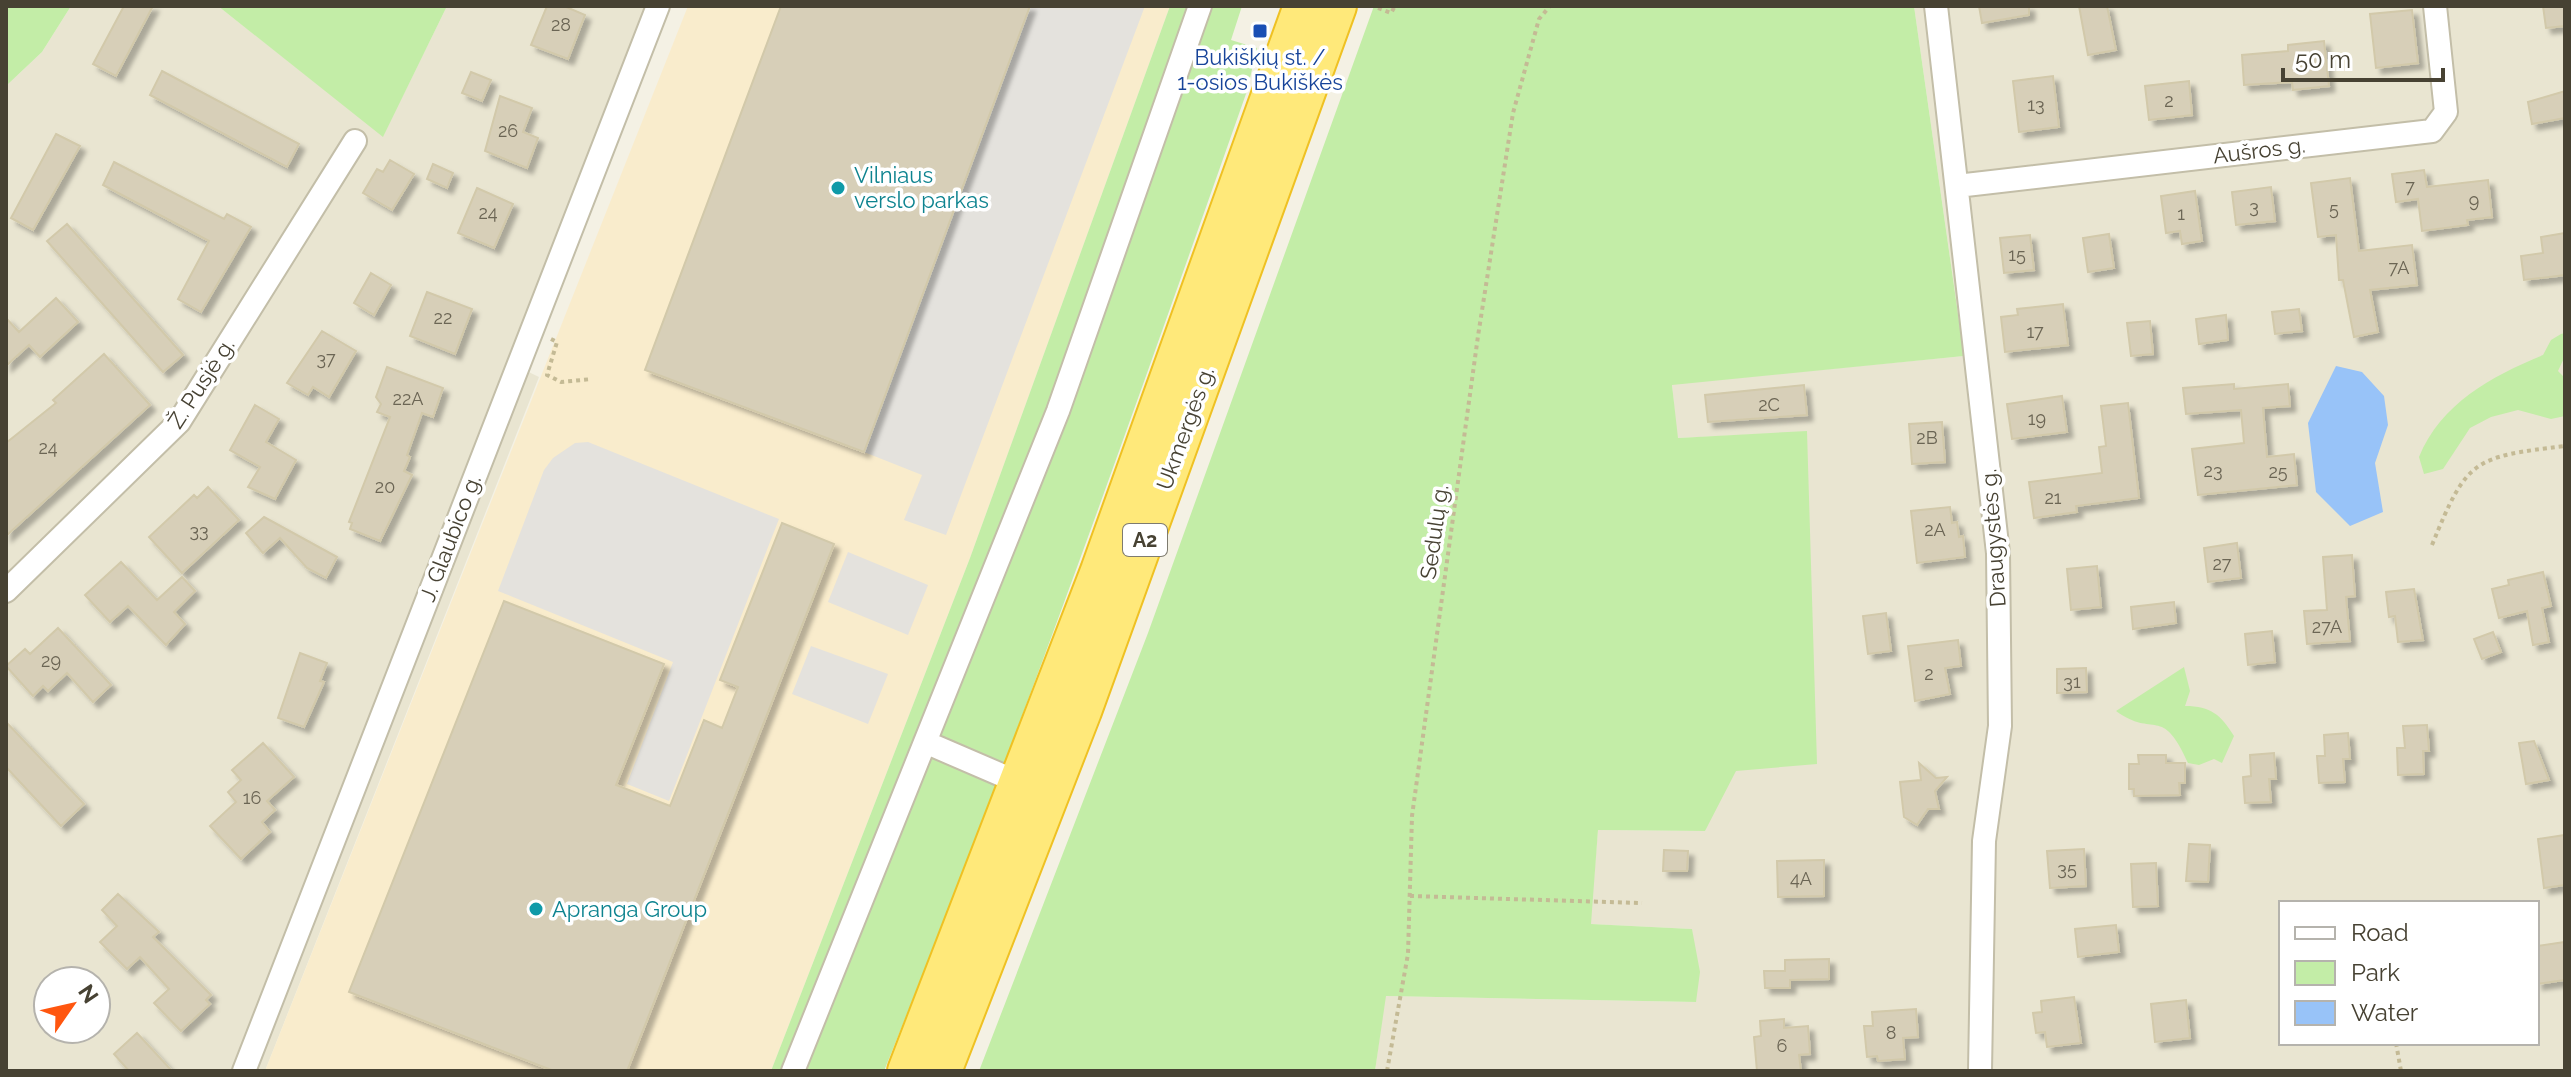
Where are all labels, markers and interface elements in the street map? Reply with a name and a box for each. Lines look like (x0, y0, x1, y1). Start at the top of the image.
house number: 28 (551, 14, 571, 35)
marker: Bukiškių st. / 1-osios Bukiškės (1251, 22, 1269, 40)
scale bar (2283, 32, 2443, 82)
place label: Bukiškių st. / 1-osios Bukiškės (1177, 44, 1343, 95)
text: 50 m (2295, 45, 2351, 74)
house number: 2 (2164, 90, 2174, 111)
house number: 13 (2027, 94, 2045, 115)
house number: 26 (498, 120, 518, 141)
street label: Aušros g. (2211, 131, 2307, 169)
place label: Vilniaus verslo parkas (854, 162, 989, 213)
house number: 7 (2405, 176, 2415, 197)
marker: Vilniaus verslo parkas (829, 179, 847, 197)
house number: 9 (2469, 190, 2479, 211)
house number: 3 (2249, 196, 2259, 217)
house number: 5 (2329, 198, 2339, 219)
house number: 24 (478, 202, 498, 223)
house number: 1 (2177, 203, 2185, 224)
house number: 15 (2008, 244, 2026, 265)
house number: 7A (2389, 257, 2410, 278)
house number: 22 (434, 307, 452, 328)
house number: 17 (2026, 321, 2044, 342)
street label: Ž. Pusjė g. (162, 333, 240, 433)
house number: 37 (316, 348, 336, 369)
street label: Ukmergės g. (1151, 363, 1219, 493)
house number: 22A (393, 388, 423, 409)
house number: 2C (1758, 394, 1780, 415)
house number: 19 (2028, 408, 2046, 429)
house number: 2B (1916, 427, 1938, 448)
house number: 24 (38, 437, 58, 458)
house number: 23 (2204, 460, 2223, 481)
house number: 25 (2268, 461, 2288, 482)
street label: Draugystės g. (1975, 468, 2011, 608)
street label: J. Glaubico g. (414, 471, 486, 605)
house number: 20 (375, 476, 395, 497)
street label: Sedulų g. (1414, 483, 1454, 581)
house number: 21 (2044, 487, 2062, 508)
house number: 2A (1924, 519, 1946, 540)
house number: 33 (189, 520, 209, 541)
road number: A2 (1123, 524, 1167, 556)
house number: 27 (2212, 553, 2232, 574)
house number: 27A (2312, 616, 2342, 637)
house number: 29 (41, 650, 61, 671)
house number: 2 (1924, 663, 1934, 684)
house number: 31 (2063, 671, 2081, 692)
house number: 16 (243, 787, 261, 808)
house number: 35 (2057, 858, 2077, 879)
house number: 4A (1790, 868, 1812, 889)
place label: Apranga Group (552, 896, 707, 922)
marker: Apranga Group (527, 900, 545, 918)
legend (2279, 901, 2539, 1045)
text: Road (2351, 918, 2409, 947)
text: Park (2351, 958, 2400, 987)
north arrow (32, 965, 112, 1045)
text: N (73, 980, 104, 1008)
text: Water (2351, 998, 2419, 1027)
house number: 8 (1886, 1022, 1896, 1043)
house number: 6 (1777, 1035, 1788, 1056)

